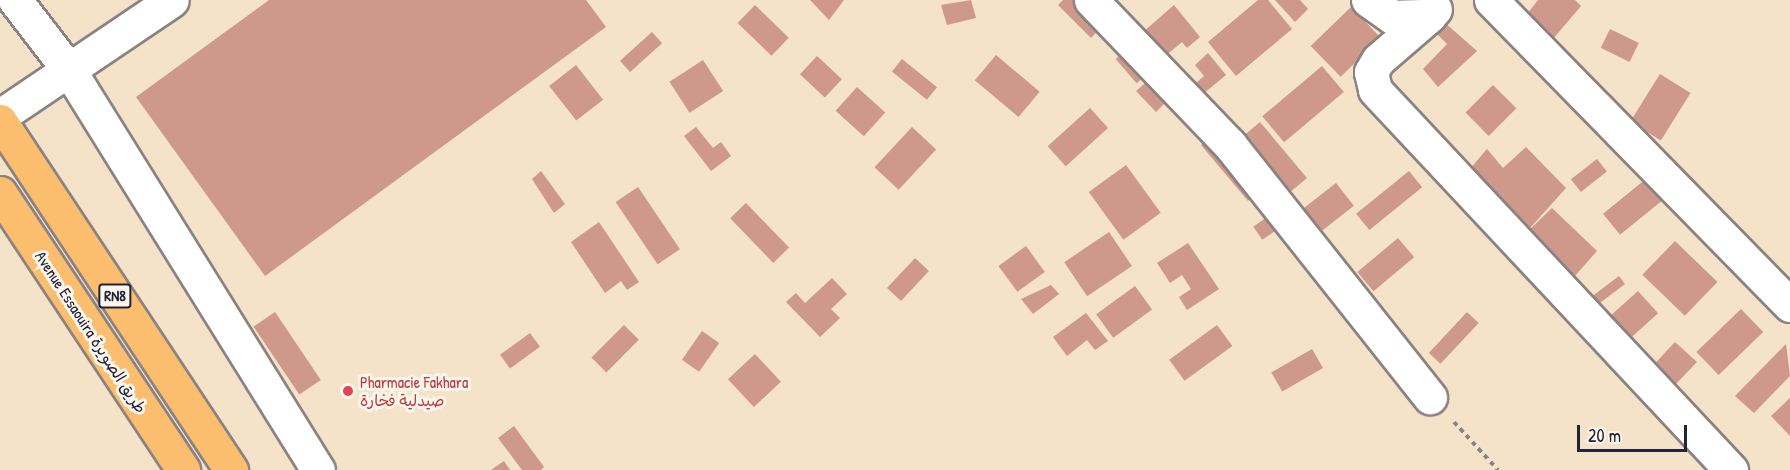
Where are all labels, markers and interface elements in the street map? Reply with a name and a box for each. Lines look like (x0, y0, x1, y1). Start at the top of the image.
street label: Avenue Essaouira طريق الصويرة (31, 247, 151, 417)
road number: RN8 (97, 284, 133, 308)
place label: Pharmacie Fakhara صيدلية فخارة (360, 372, 468, 410)
marker: Pharmacie Fakhara صيدلية فخارة (341, 384, 355, 398)
scale bar (1580, 413, 1690, 451)
text: 20 m (1588, 423, 1621, 448)

